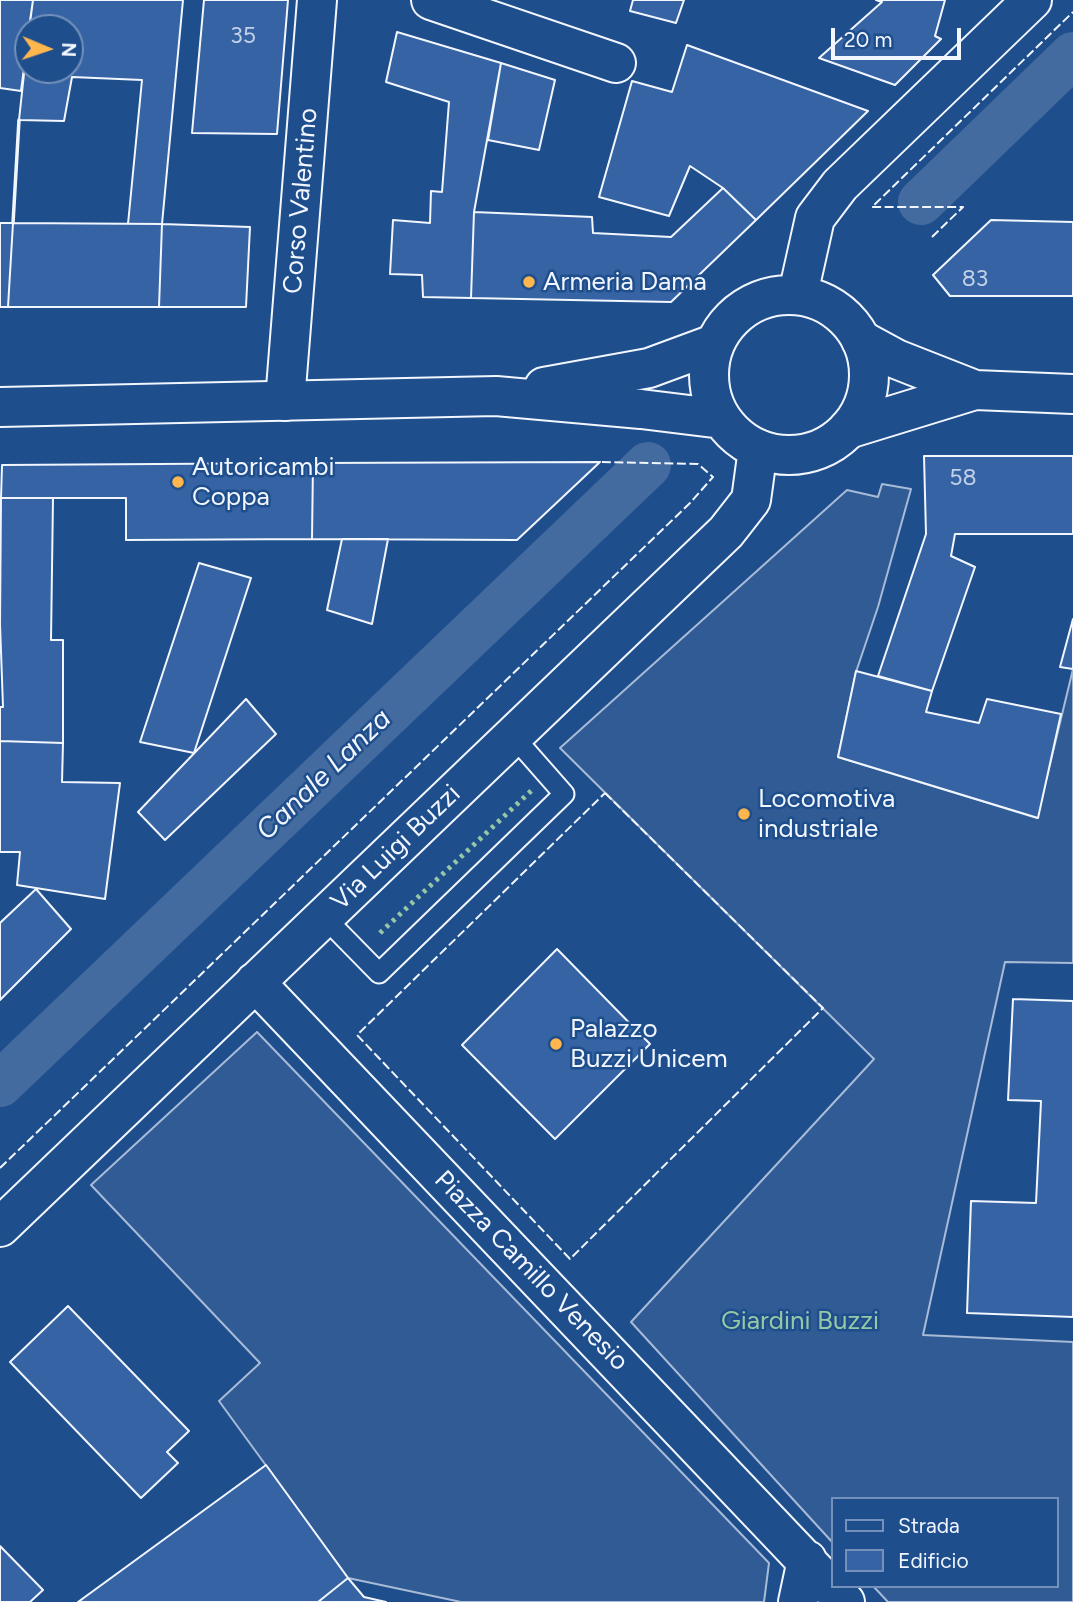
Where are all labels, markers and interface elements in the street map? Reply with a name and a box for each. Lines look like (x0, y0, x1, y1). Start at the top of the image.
north arrow (14, 14, 84, 84)
scale bar (835, 14, 964, 58)
house number: 35 (230, 22, 256, 50)
text: 20 m (844, 27, 892, 52)
text: N (57, 42, 80, 57)
street label: Corso Valentino (277, 107, 325, 295)
house number: 83 (962, 265, 988, 293)
place label: Armeria Dama (543, 266, 707, 298)
marker: Armeria Dama (521, 274, 537, 290)
place label: Autoricambi Coppa (192, 451, 334, 512)
house number: 58 (949, 464, 977, 492)
marker: Autoricambi Coppa (170, 474, 186, 490)
water label: Canale Lanza (250, 702, 398, 848)
street label: Via Luigi Buzzi (325, 779, 467, 917)
place label: Locomotiva industriale (758, 783, 895, 844)
marker: Locomotiva industriale (736, 806, 752, 822)
place label: Palazzo Buzzi Unicem (570, 1013, 728, 1074)
marker: Palazzo Buzzi Unicem (548, 1036, 564, 1052)
street label: Piazza Camillo Venesio (427, 1165, 635, 1377)
park label: Giardini Buzzi (721, 1305, 879, 1337)
legend (832, 1497, 1059, 1588)
text: Strada (898, 1513, 960, 1538)
text: Edificio (898, 1548, 969, 1573)

